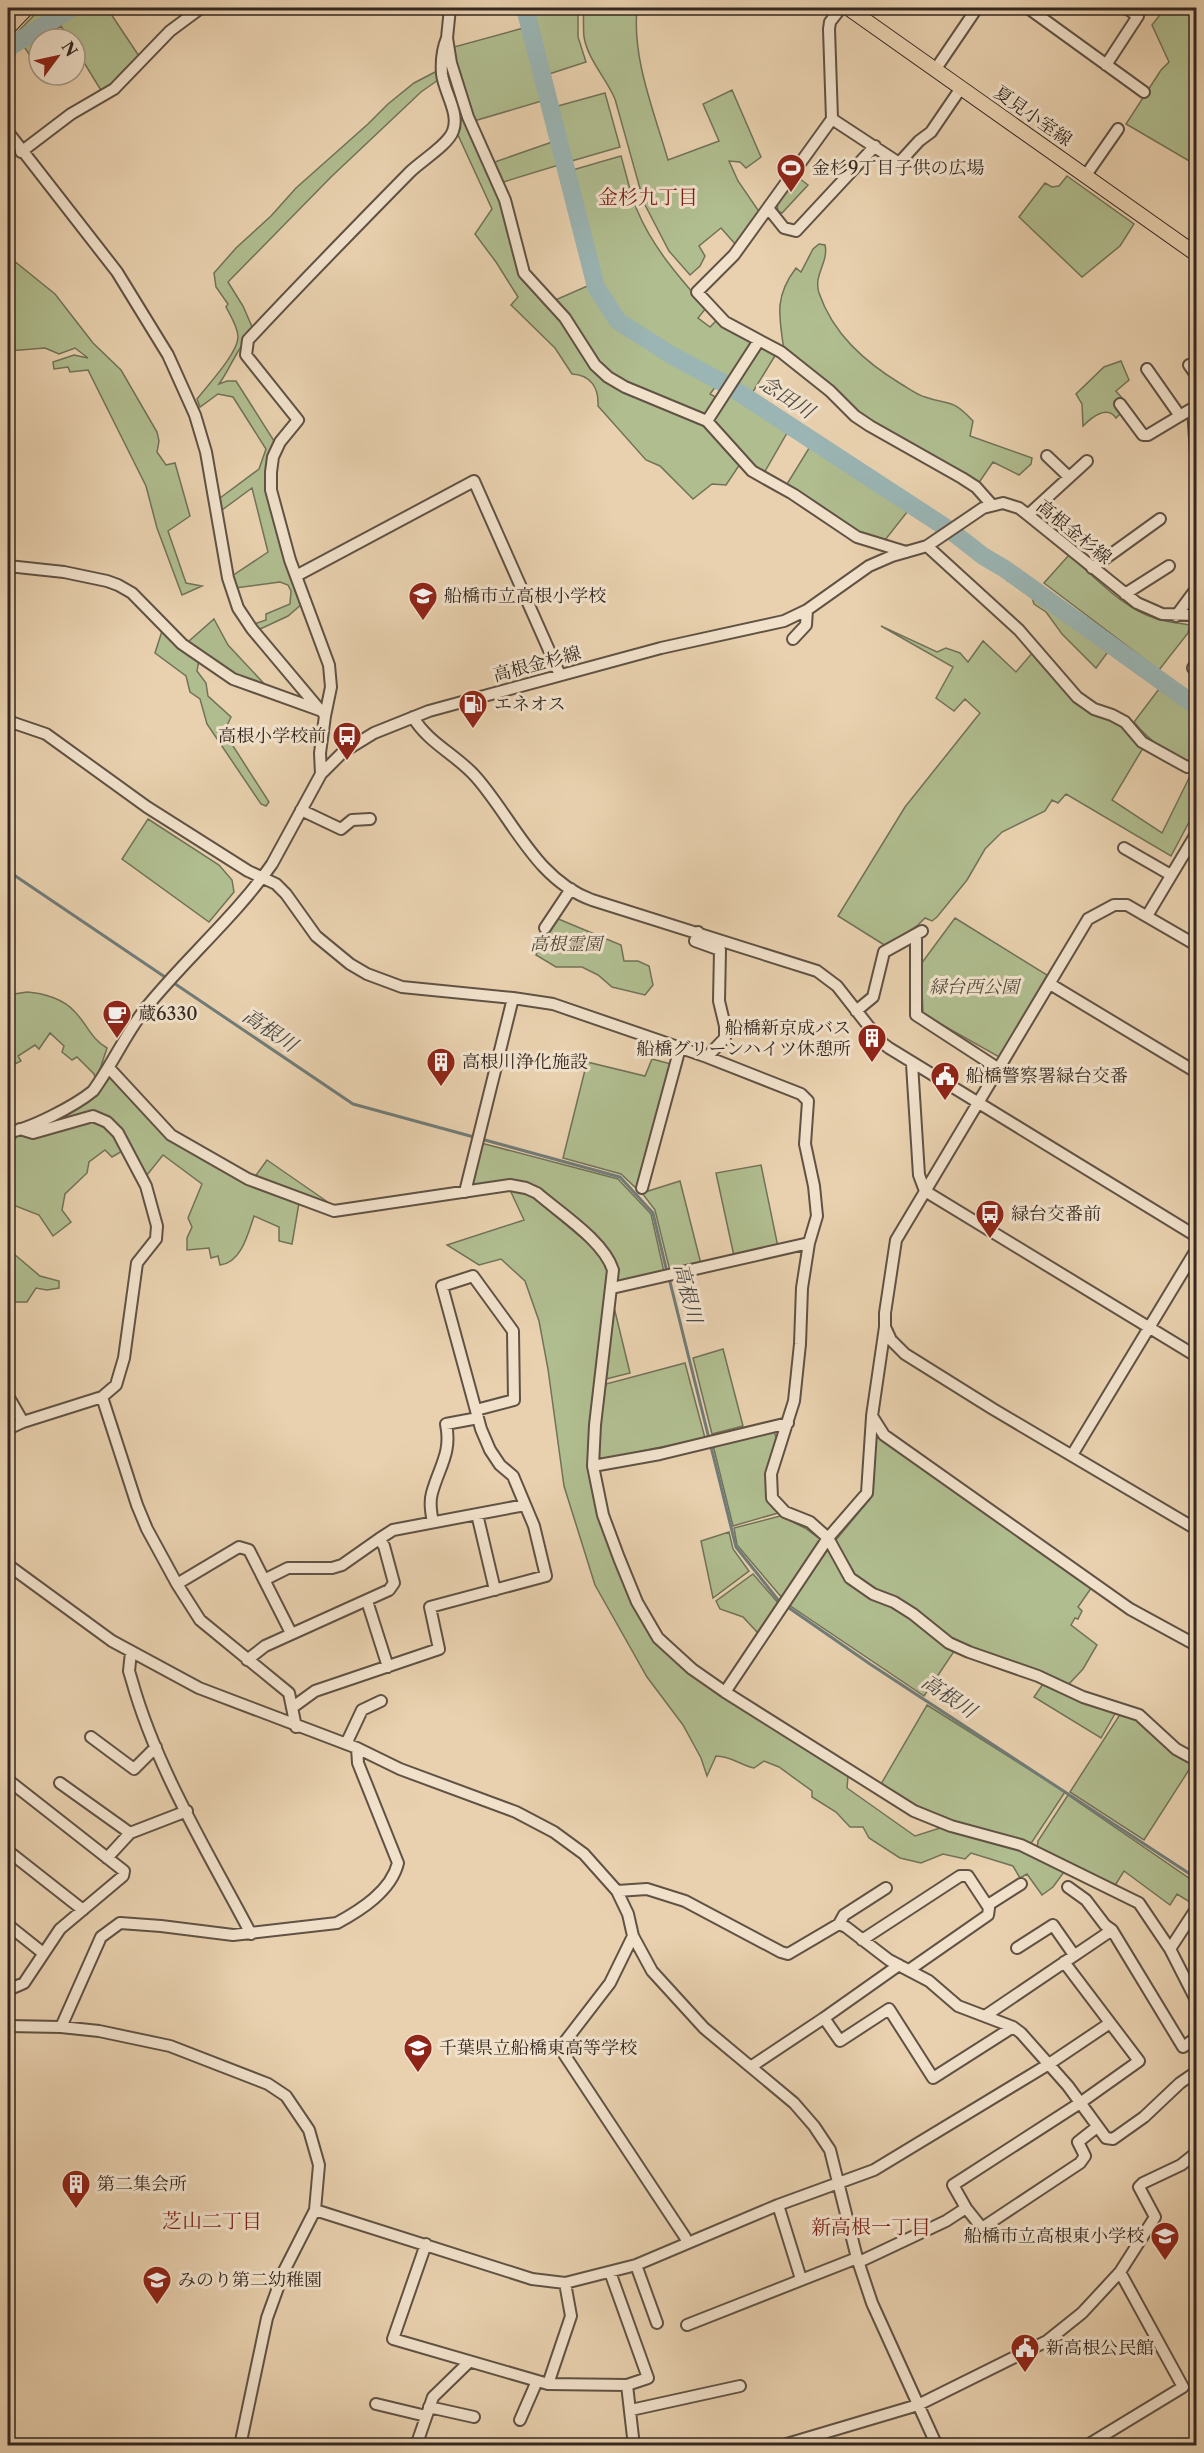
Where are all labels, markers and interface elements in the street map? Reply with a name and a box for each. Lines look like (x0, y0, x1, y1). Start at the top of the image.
north arrow (27, 27, 87, 87)
text: N (57, 38, 82, 60)
street label: 夏見小室線 (990, 81, 1076, 151)
sports icon: 金杉9丁目子供の広場 (775, 152, 807, 194)
place label: 金杉9丁目子供の広場 (812, 157, 985, 179)
district label: 金杉九丁目 (598, 185, 698, 209)
water label: 念田川 (755, 371, 820, 424)
street label: 高根金杉線 (1032, 495, 1116, 569)
school or university icon: 船橋市立高根小学校 (407, 580, 439, 622)
place label: 船橋市立高根小学校 (444, 585, 606, 607)
street label: 高根金杉線 (491, 642, 583, 686)
fuel station icon: エネオス (457, 688, 489, 730)
place label: エネオス (494, 693, 566, 715)
bus stop icon: 高根小学校前 (331, 720, 363, 762)
place label: 高根小学校前 (218, 725, 326, 747)
park label: 高根霊園 (530, 933, 605, 955)
park label: 緑台西公園 (929, 976, 1022, 998)
cafe icon: 蔵6330 (101, 998, 133, 1040)
place label: 蔵6330 (138, 1003, 198, 1025)
water label: 高根川 (238, 1003, 303, 1058)
place label: 船橋新京成バス 船橋グリーンハイツ休憩所 (637, 1017, 851, 1060)
building icon: 船橋新京成バス 船橋グリーンハイツ休憩所 (856, 1022, 888, 1064)
building icon: 高根川浄化施設 (425, 1046, 457, 1088)
place label: 高根川浄化施設 (462, 1051, 588, 1073)
public building icon: 船橋警察署緑台交番 (929, 1060, 961, 1102)
place label: 船橋警察署緑台交番 (966, 1065, 1128, 1087)
bus stop icon: 緑台交番前 (974, 1198, 1006, 1240)
place label: 緑台交番前 (1011, 1203, 1101, 1225)
water label: 高根川 (669, 1261, 707, 1327)
water label: 高根川 (917, 1669, 982, 1724)
school or university icon: 千葉県立船橋東高等学校 (402, 2032, 434, 2074)
place label: 千葉県立船橋東高等学校 (439, 2037, 637, 2059)
building icon: 第二集会所 (60, 2168, 92, 2210)
place label: 第二集会所 (97, 2173, 187, 2195)
district label: 芝山二丁目 (162, 2209, 262, 2233)
district label: 新高根一丁目 (811, 2215, 931, 2239)
school or university icon: 船橋市立高根東小学校 (1149, 2220, 1181, 2262)
place label: 船橋市立高根東小学校 (964, 2225, 1144, 2247)
school or university icon: みのり第二幼稚園 (141, 2264, 173, 2306)
place label: みのり第二幼稚園 (178, 2269, 322, 2291)
public building icon: 新高根公民館 (1009, 2332, 1041, 2374)
place label: 新高根公民館 (1046, 2337, 1154, 2359)

